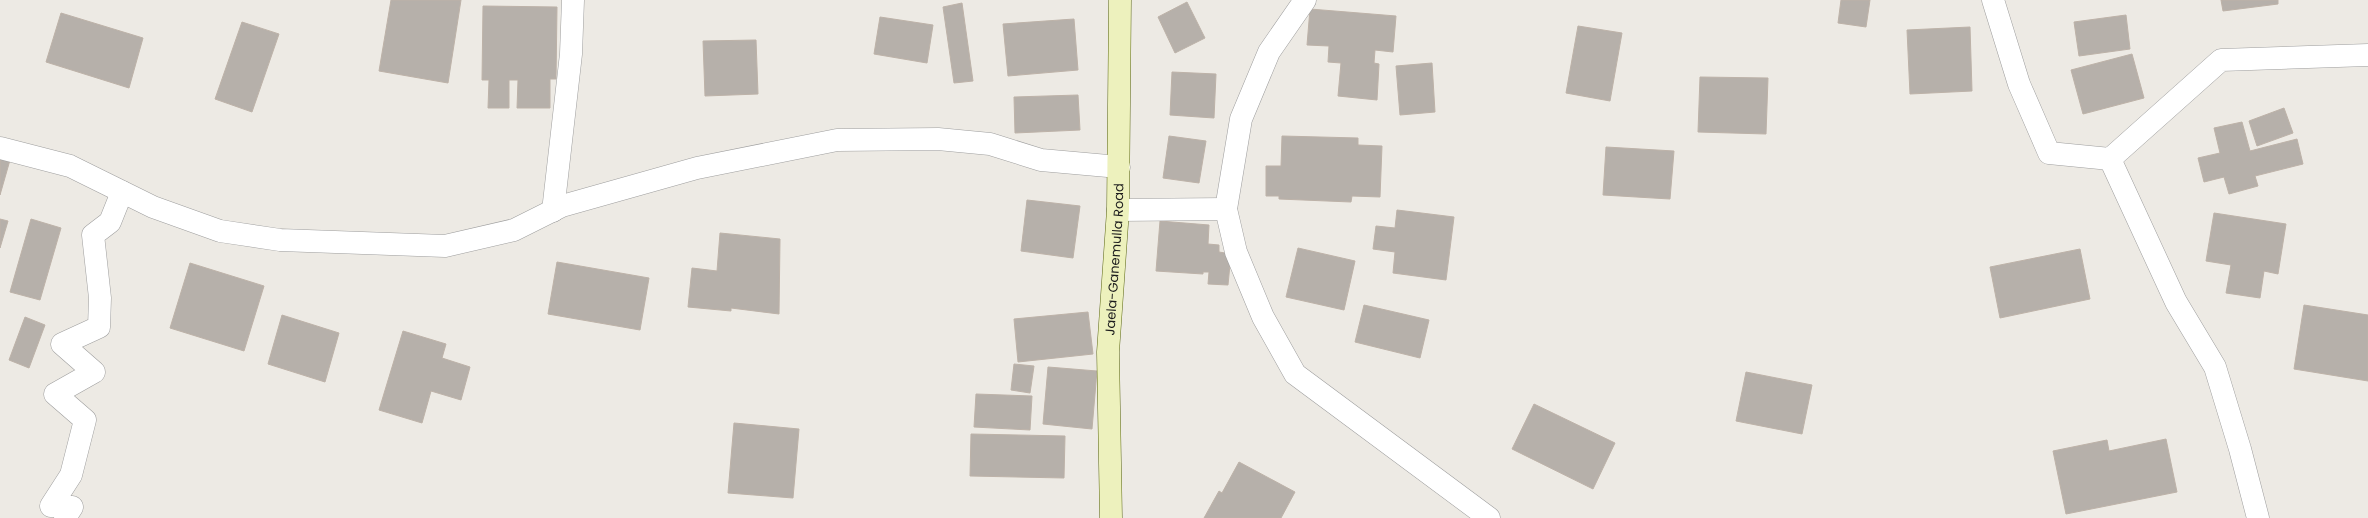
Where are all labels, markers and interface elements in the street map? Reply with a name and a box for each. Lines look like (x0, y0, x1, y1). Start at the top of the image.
street label: Jaela-Ganemulla Road (1100, 183, 1128, 336)

